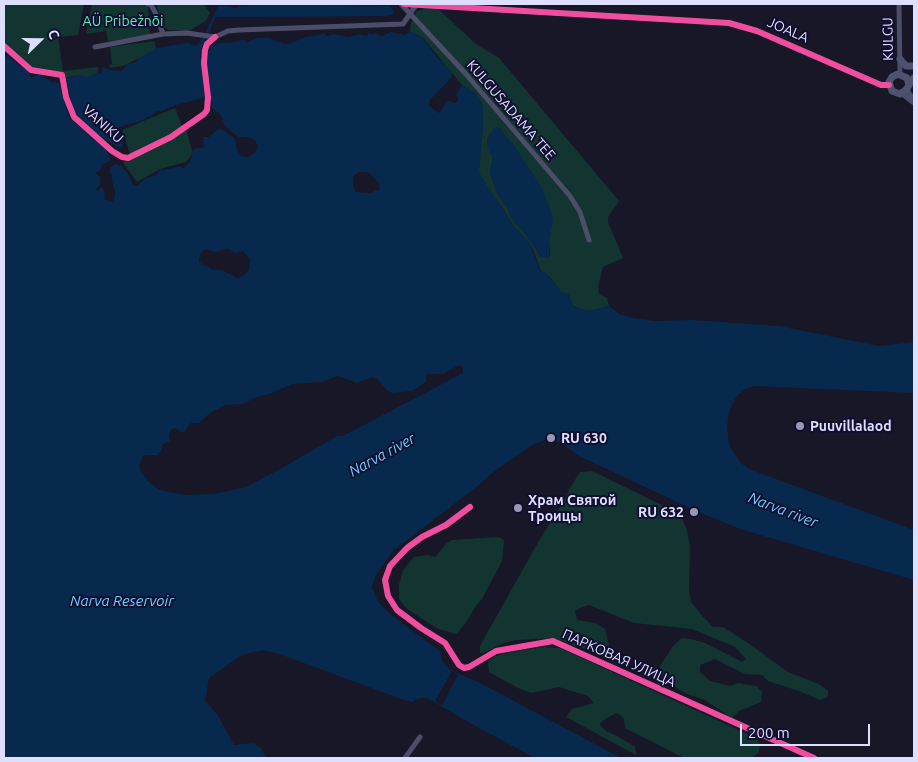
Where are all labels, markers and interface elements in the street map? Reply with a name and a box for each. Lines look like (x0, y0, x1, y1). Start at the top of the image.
park label: AÜ Pribežnõi (83, 13, 163, 29)
street label: JOALA (765, 14, 811, 46)
north arrow (15, 15, 65, 65)
street label: KULGU (879, 17, 897, 61)
text: С (45, 27, 63, 42)
street label: KULGUSADAMA TEE (463, 57, 559, 163)
street label: VANIKU (79, 101, 127, 147)
place label: Puuvillalaod (810, 418, 892, 434)
marker: Puuvillalaod (794, 420, 806, 432)
water label: Narva river (346, 429, 418, 481)
place label: RU 630 (561, 430, 607, 446)
marker: RU 630 (545, 432, 557, 444)
water label: Narva river (746, 489, 820, 531)
place label: Храм Святой Троицы (528, 492, 616, 524)
marker: Храм Святой Троицы (512, 502, 524, 514)
place label: RU 632 (638, 504, 684, 520)
marker: RU 632 (688, 506, 700, 518)
water label: Narva Reservoir (70, 592, 174, 610)
street label: ПАРКОВАЯ УЛИЦА (560, 625, 678, 691)
scale bar (743, 714, 873, 746)
text: 200 m (748, 724, 790, 741)

